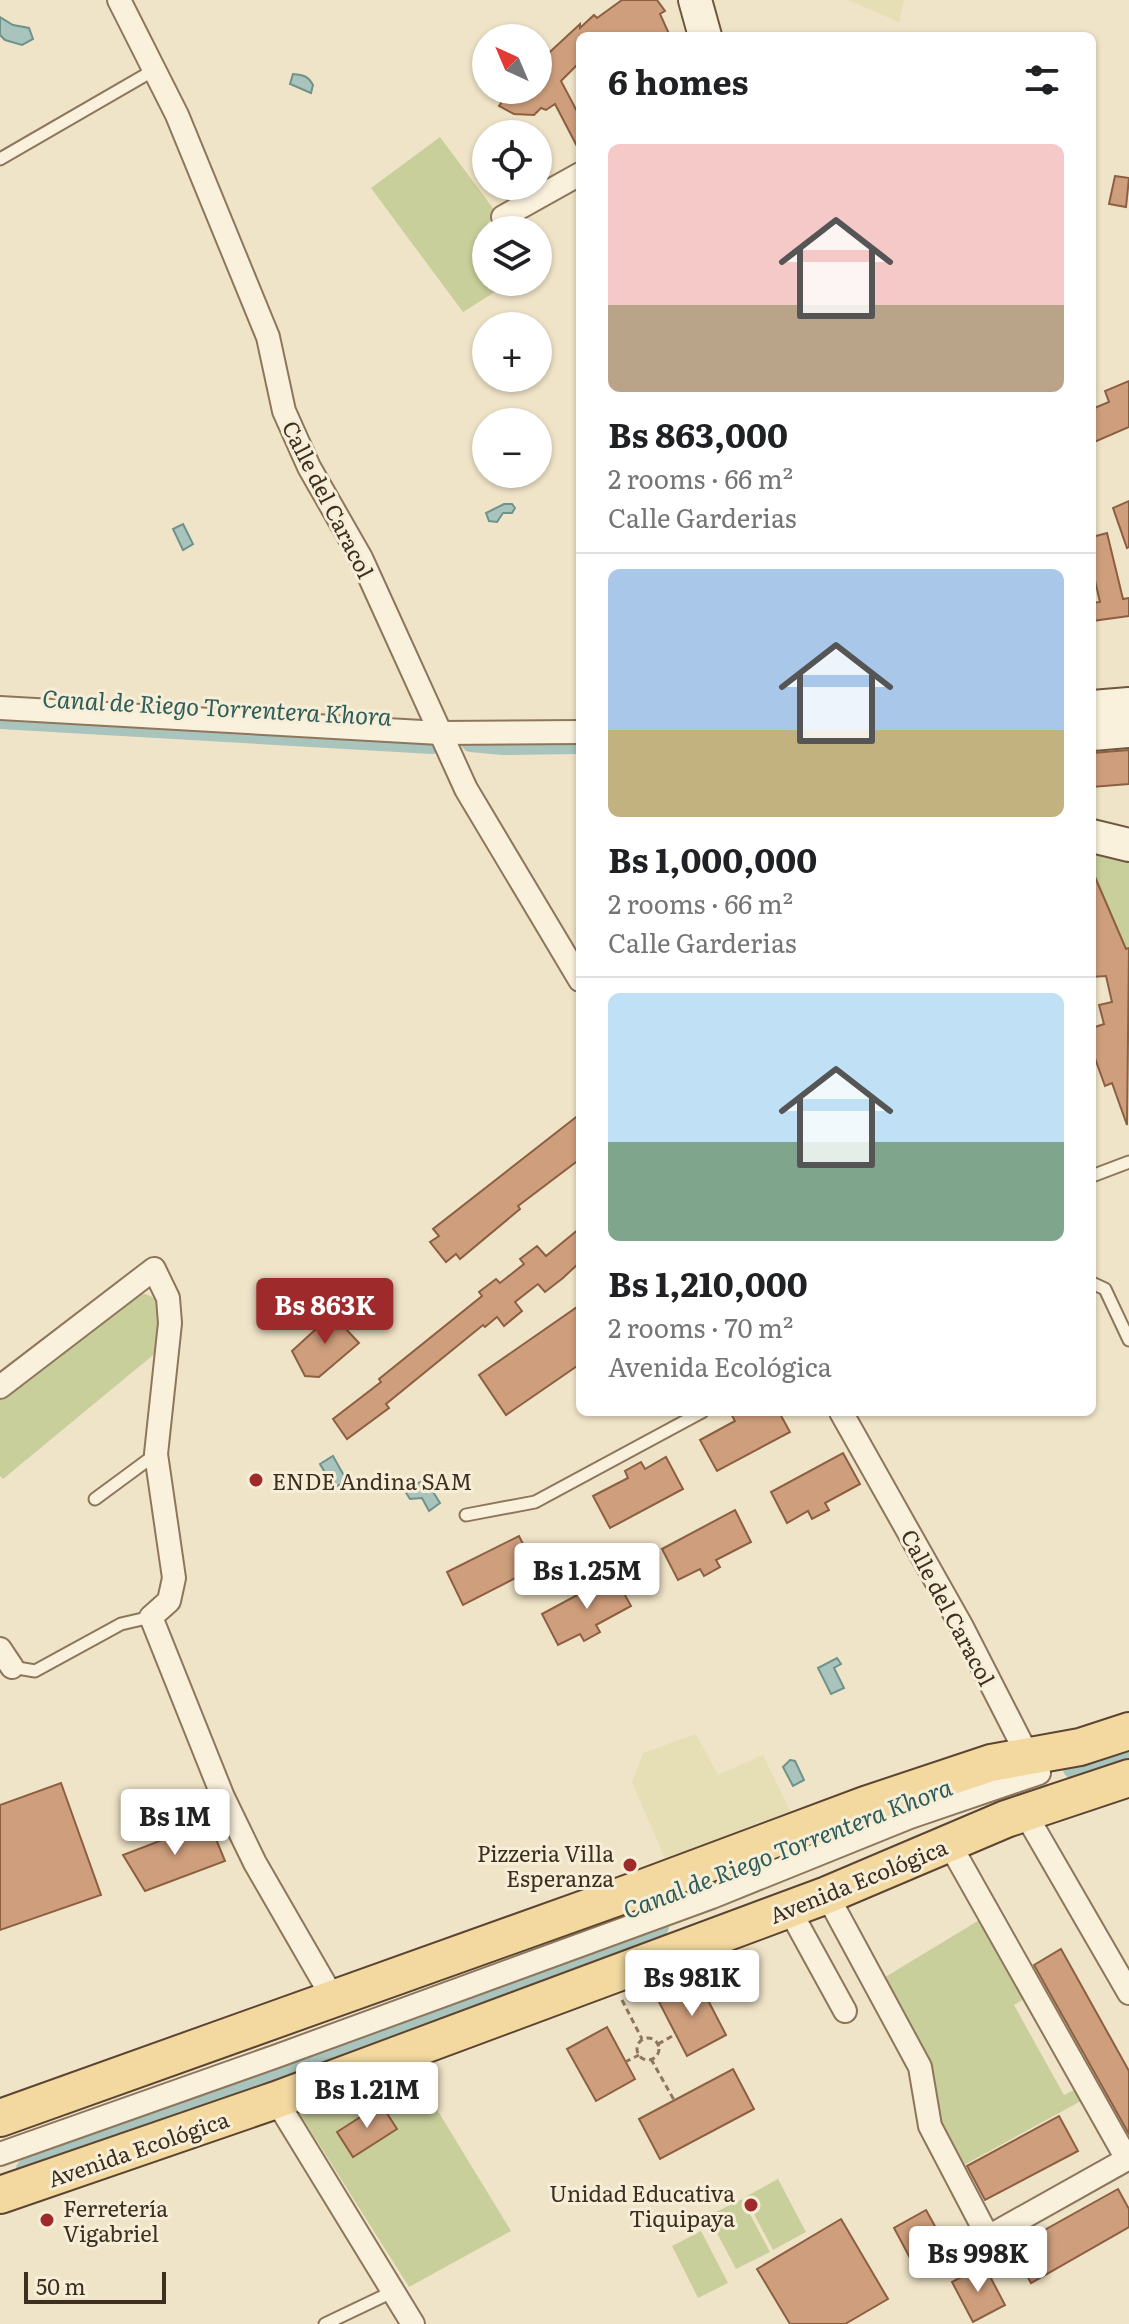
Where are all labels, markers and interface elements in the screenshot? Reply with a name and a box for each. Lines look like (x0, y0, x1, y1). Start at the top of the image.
north arrow (472, 24, 552, 104)
map controls (472, 24, 552, 488)
text: 6 homes (608, 55, 748, 105)
icon: filters (1020, 58, 1064, 102)
button: locate (472, 120, 552, 200)
icon: home (764, 196, 908, 340)
button: layers (472, 216, 552, 296)
button: + (472, 312, 552, 392)
button: − (472, 408, 552, 488)
text: Bs 863,000 (608, 408, 788, 458)
street label: Calle del Caracol (275, 414, 383, 584)
text: 2 rooms · 66 m² (608, 458, 793, 497)
text: Calle Garderias (608, 497, 796, 536)
icon: home (764, 621, 908, 765)
water label: Canal de Riego Torrentera Khora (41, 679, 393, 733)
text: Bs 1,000,000 (608, 833, 817, 883)
text: 2 rooms · 66 m² (608, 883, 793, 922)
text: Calle Garderias (608, 922, 796, 961)
icon: home (764, 1045, 908, 1189)
text: Bs 1,210,000 (608, 1257, 808, 1307)
pin: Bs 863K (251, 1278, 399, 1346)
text: Bs 863K (274, 1284, 376, 1323)
text: 2 rooms · 70 m² (608, 1307, 793, 1346)
text: Avenida Ecológica (608, 1346, 832, 1385)
place label: ENDE Andina SAM (272, 1464, 472, 1497)
marker: ENDE Andina SAM (247, 1471, 265, 1489)
street label: Calle del Caracol (894, 1523, 1004, 1691)
pin: Bs 1.25M (504, 1543, 670, 1611)
text: Bs 1.25M (532, 1549, 642, 1588)
water label: Canal de Riego Torrentera Khora (617, 1768, 957, 1926)
pin: Bs 1M (119, 1789, 231, 1857)
text: Bs 1M (139, 1795, 211, 1834)
street label: Avenida Ecológica (764, 1829, 952, 1931)
place label: Pizzeria Villa Esperanza (477, 1836, 614, 1894)
marker: Pizzeria Villa Esperanza (621, 1856, 639, 1874)
pin: Bs 981K (618, 1950, 766, 2018)
text: Bs 981K (643, 1956, 741, 1995)
pin: Bs 1.21M (284, 2062, 450, 2130)
text: Bs 1.21M (314, 2068, 420, 2107)
street label: Avenida Ecológica (43, 2102, 233, 2194)
place label: Unidad Educativa Tiquipaya (549, 2176, 735, 2234)
place label: Ferretería Vigabriel (63, 2191, 168, 2249)
marker: Unidad Educativa Tiquipaya (742, 2196, 760, 2214)
marker: Ferretería Vigabriel (38, 2211, 56, 2229)
pin: Bs 998K (904, 2226, 1052, 2294)
text: Bs 998K (927, 2232, 1029, 2271)
scale bar (24, 2268, 166, 2304)
text: 50 m (36, 2269, 86, 2302)

